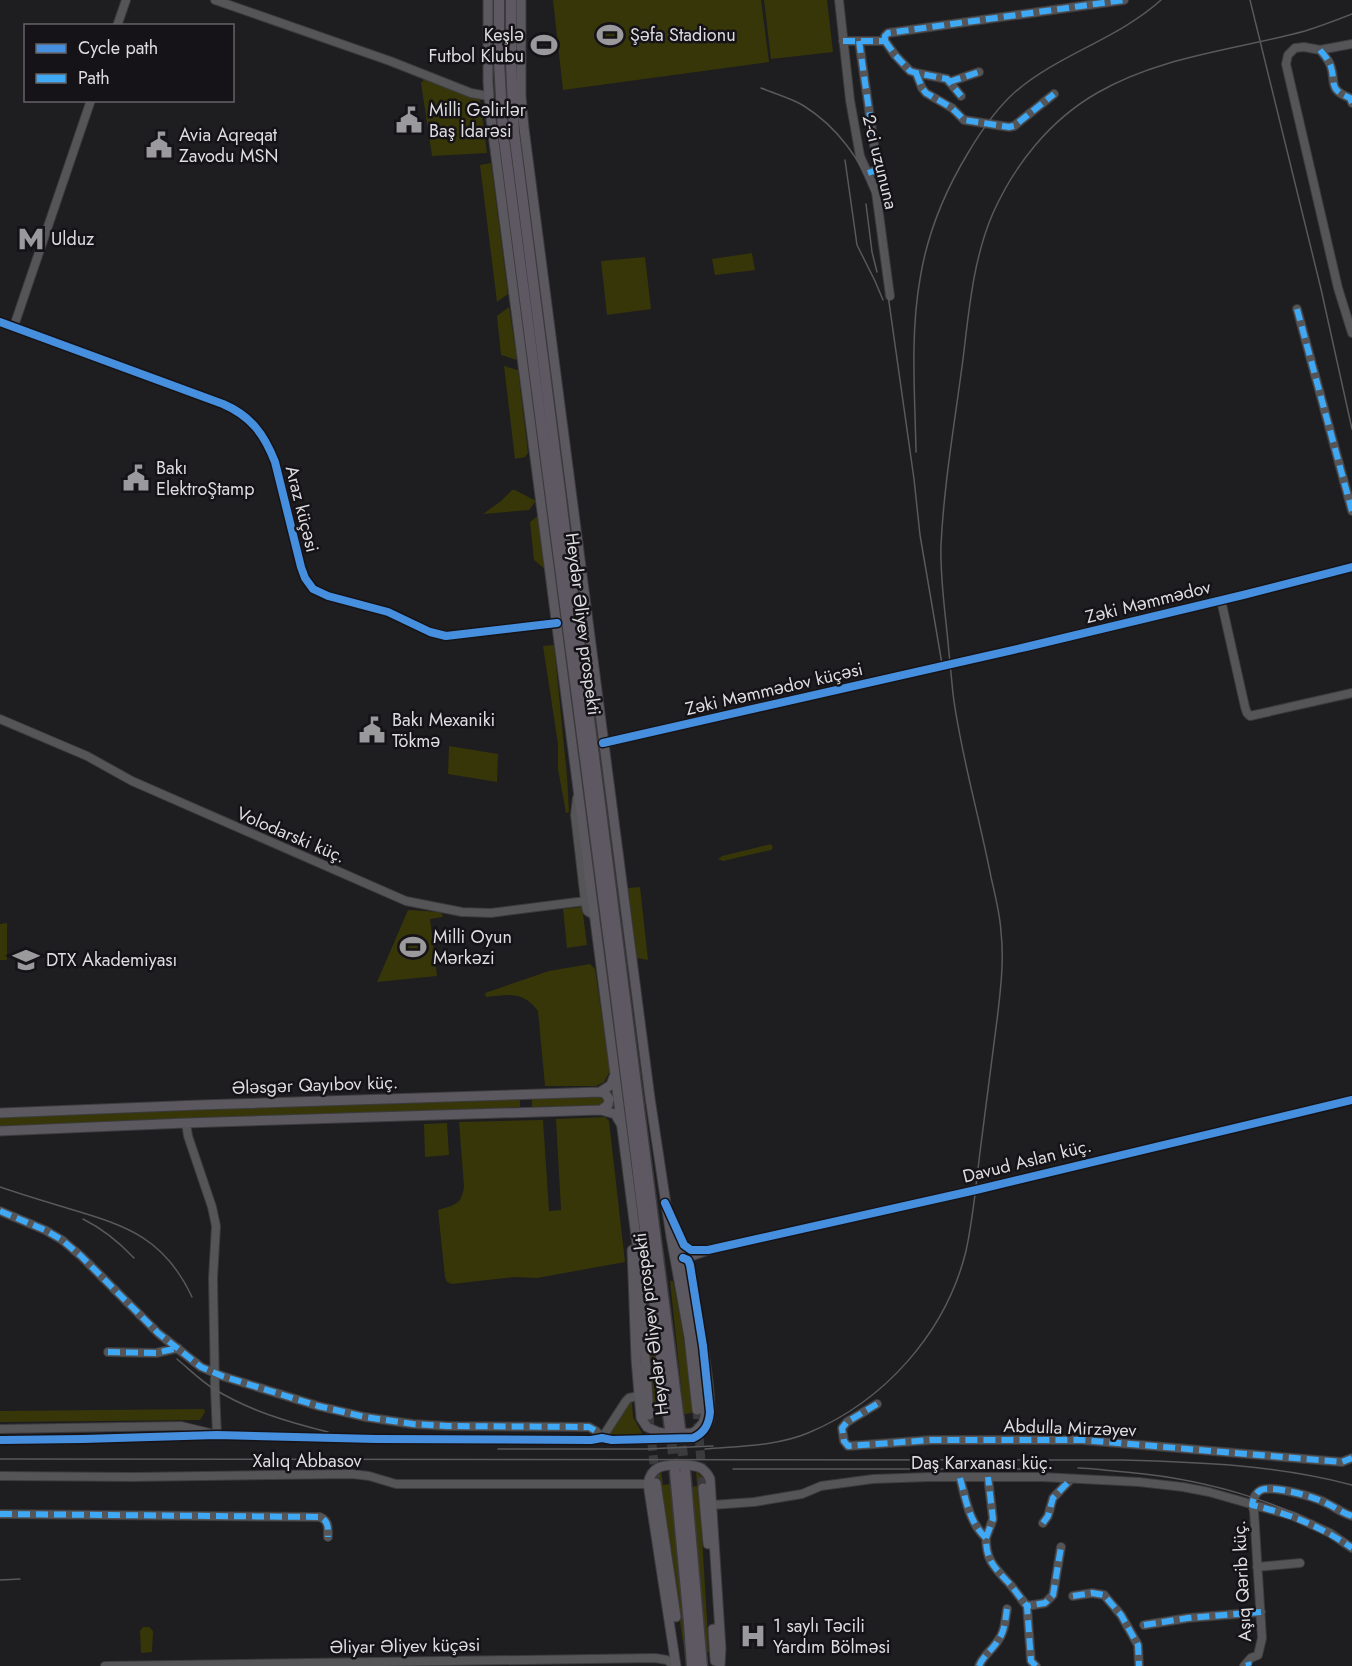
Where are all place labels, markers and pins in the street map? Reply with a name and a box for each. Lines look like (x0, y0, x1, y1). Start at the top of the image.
sports icon: Şəfa Stadionu (595, 20, 625, 50)
place label: Keşlə Futbol Klubu (428, 22, 524, 69)
place label: Şəfa Stadionu (630, 22, 736, 48)
sports icon: Keşlə Futbol Klubu (529, 30, 559, 60)
place label: Milli Gəlirlər Baş İdarəsi (429, 97, 527, 144)
public building icon: Milli Gəlirlər Baş İdarəsi (394, 105, 424, 135)
place label: Avia Aqreqat Zavodu MSN (179, 122, 278, 169)
public building icon: Avia Aqreqat Zavodu MSN (144, 130, 174, 160)
metro station icon: Ulduz (16, 224, 46, 254)
place label: Ulduz (51, 226, 95, 252)
place label: Bakı ElektroŞtamp (156, 455, 254, 502)
public building icon: Bakı ElektroŞtamp (121, 463, 151, 493)
place label: Bakı Mexaniki Tökmə (392, 707, 495, 754)
public building icon: Bakı Mexaniki Tökmə (357, 715, 387, 745)
place label: Milli Oyun Mərkəzi (433, 924, 512, 971)
sports icon: Milli Oyun Mərkəzi (398, 932, 428, 962)
school or university icon: DTX Akademiyası (11, 945, 41, 975)
place label: DTX Akademiyası (46, 947, 177, 973)
place label: 1 saylı Təcili Yardım Bölməsi (773, 1613, 891, 1660)
hospital icon: 1 saylı Təcili Yardım Bölməsi (738, 1621, 768, 1651)

